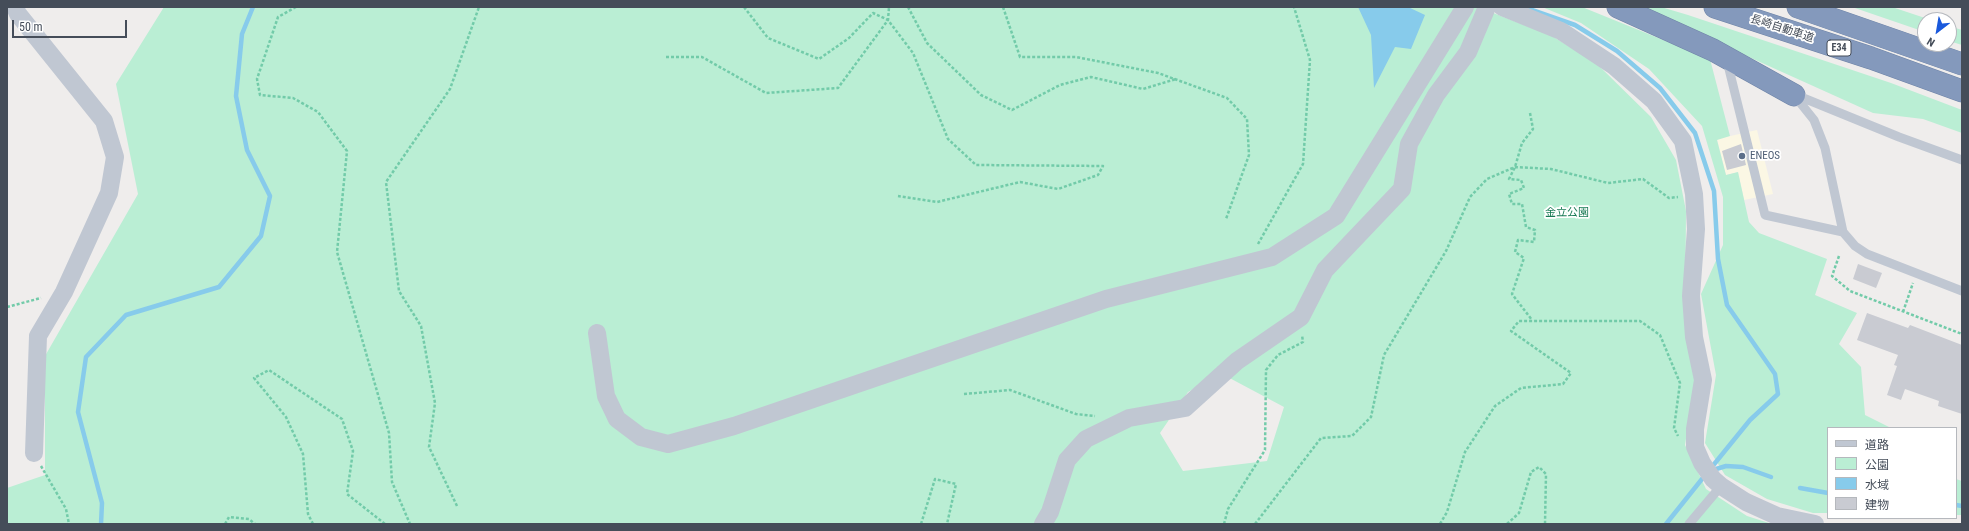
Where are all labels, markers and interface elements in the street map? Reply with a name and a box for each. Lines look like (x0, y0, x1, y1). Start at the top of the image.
scale bar (14, 12, 129, 38)
north arrow (1917, 12, 1957, 52)
street label: 長崎自動車道 (1749, 13, 1815, 45)
text: 50 m (19, 20, 43, 34)
text: N (1925, 35, 1937, 49)
road number: E34 (1827, 40, 1851, 56)
place label: ENEOS (1750, 149, 1780, 163)
marker: ENEOS (1737, 151, 1747, 161)
park label: 金立公園 (1545, 206, 1589, 220)
legend (1827, 427, 1957, 519)
text: 道路 (1865, 438, 1889, 452)
text: 公園 (1865, 458, 1889, 472)
text: 水域 (1865, 478, 1889, 492)
text: 建物 (1865, 498, 1889, 512)

